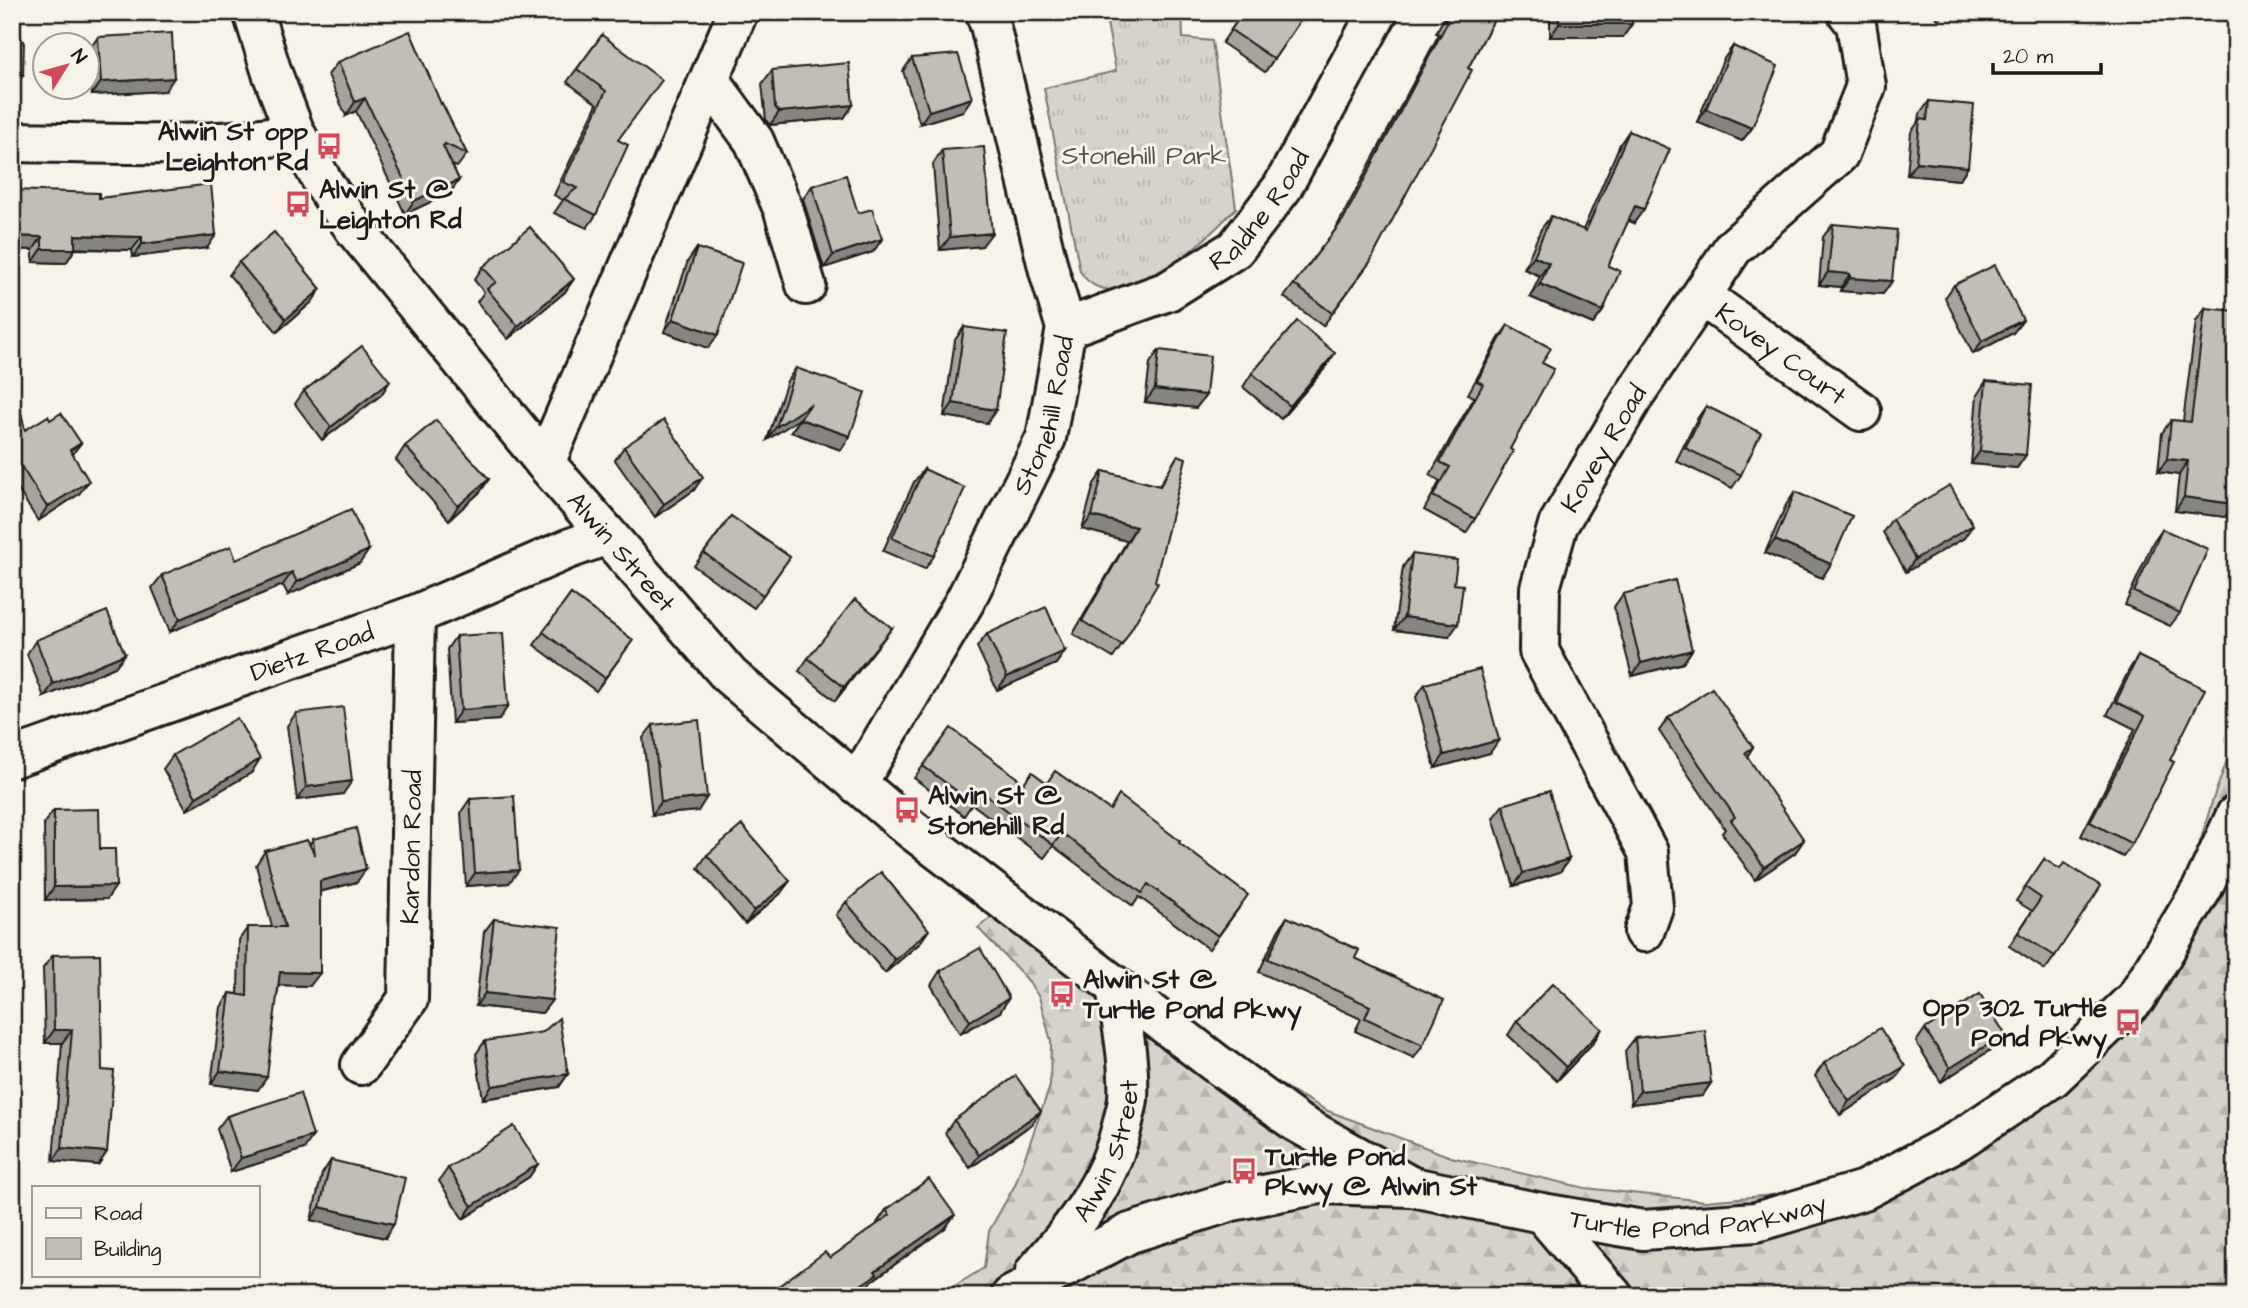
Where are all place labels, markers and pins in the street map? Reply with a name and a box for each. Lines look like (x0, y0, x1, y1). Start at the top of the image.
place label: Alwin St opp Leighton Rd (158, 114, 309, 183)
bus stop icon: Alwin St opp Leighton Rd (314, 131, 344, 161)
place label: Alwin St @ Leighton Rd (319, 172, 462, 241)
bus stop icon: Alwin St @ Leighton Rd (283, 189, 313, 219)
place label: Alwin St @ Stonehill Rd (927, 778, 1065, 844)
bus stop icon: Alwin St @ Stonehill Rd (892, 795, 922, 825)
place label: Alwin St @ Turtle Pond Pkwy (1082, 962, 1302, 1031)
bus stop icon: Alwin St @ Turtle Pond Pkwy (1047, 979, 1077, 1009)
place label: Opp 302 Turtle Pond Pkwy (1923, 990, 2108, 1059)
bus stop icon: Opp 302 Turtle Pond Pkwy (2113, 1007, 2143, 1037)
place label: Turtle Pond Pkwy @ Alwin St (1264, 1139, 1478, 1208)
bus stop icon: Turtle Pond Pkwy @ Alwin St (1229, 1156, 1259, 1186)

